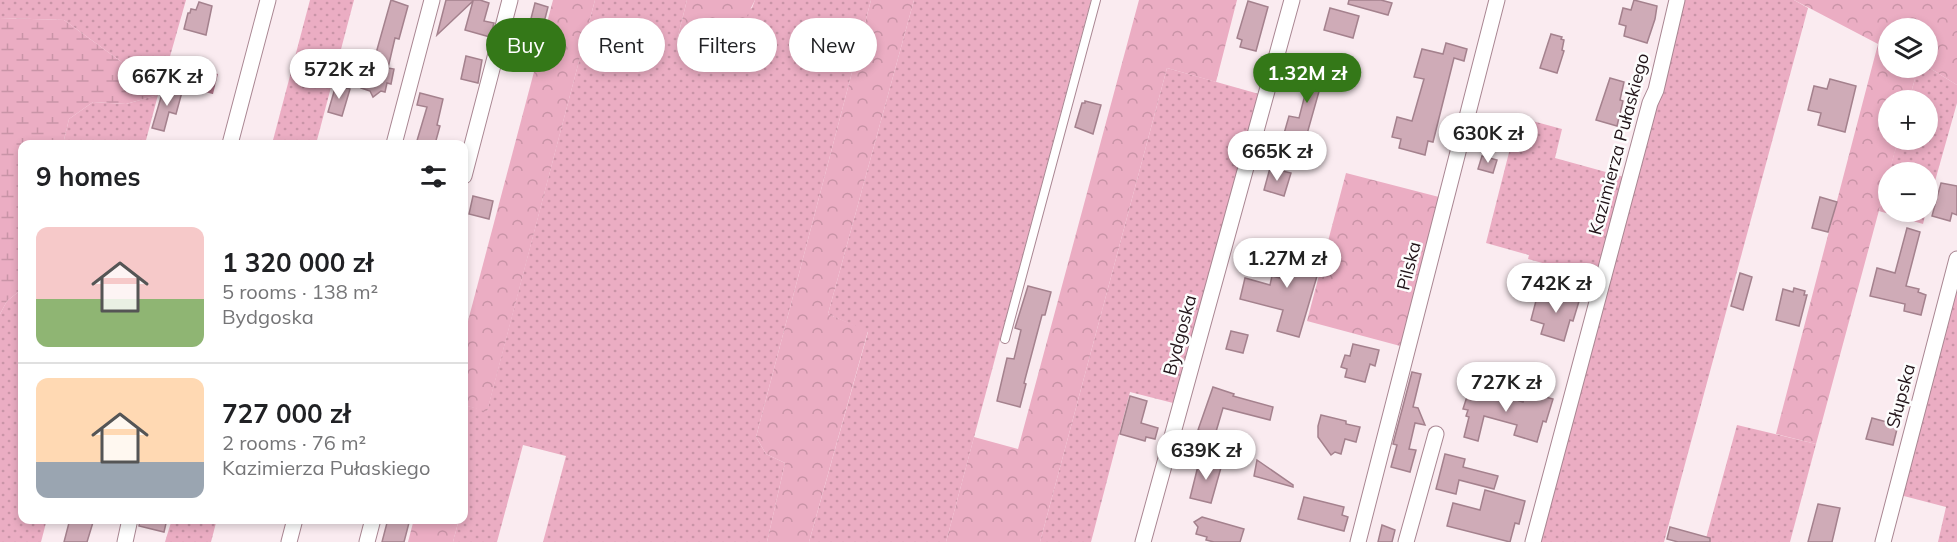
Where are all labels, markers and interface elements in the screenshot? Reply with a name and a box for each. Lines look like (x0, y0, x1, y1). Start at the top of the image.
chip: Buy (486, 18, 566, 72)
chip: Rent (578, 18, 665, 72)
chip: Filters (677, 18, 777, 72)
chip: New (789, 18, 877, 72)
map controls (1878, 18, 1938, 222)
button: layers (1878, 18, 1938, 78)
pin: 572K zł (284, 49, 394, 100)
street label: Kazimierza Pułaskiego (1583, 50, 1654, 237)
pin: 1.32M zł (1245, 53, 1369, 104)
pin: 667K zł (112, 56, 222, 107)
text: 572K zł (304, 56, 374, 81)
text: 1.32M zł (1267, 60, 1347, 85)
text: 667K zł (132, 63, 202, 88)
button: + (1878, 90, 1938, 150)
pin: 630K zł (1433, 113, 1543, 164)
text: 630K zł (1453, 120, 1523, 145)
pin: 665K zł (1222, 131, 1332, 182)
text: 665K zł (1242, 138, 1312, 163)
text: 9 homes (36, 160, 140, 193)
icon: filters (417, 160, 450, 193)
button: − (1878, 162, 1938, 222)
pin: 1.27M zł (1225, 238, 1349, 289)
street label: Pilska (1391, 239, 1426, 293)
text: 1.27M zł (1247, 245, 1327, 270)
text: 1 320 000 zł (222, 246, 373, 279)
icon: home (84, 251, 156, 323)
pin: 742K zł (1501, 263, 1611, 314)
text: 742K zł (1521, 270, 1591, 295)
text: 5 rooms · 138 m² (222, 279, 378, 304)
street label: Bydgoska (1158, 292, 1201, 378)
text: Bydgoska (222, 304, 314, 329)
street label: Słupska (1881, 361, 1920, 431)
pin: 727K zł (1451, 362, 1561, 413)
text: 727K zł (1471, 369, 1541, 394)
text: 727 000 zł (222, 397, 350, 430)
icon: home (84, 402, 156, 474)
text: 2 rooms · 76 m² (222, 430, 366, 455)
pin: 639K zł (1151, 430, 1261, 481)
text: 639K zł (1171, 437, 1241, 462)
text: Kazimierza Pułaskiego (222, 455, 430, 480)

